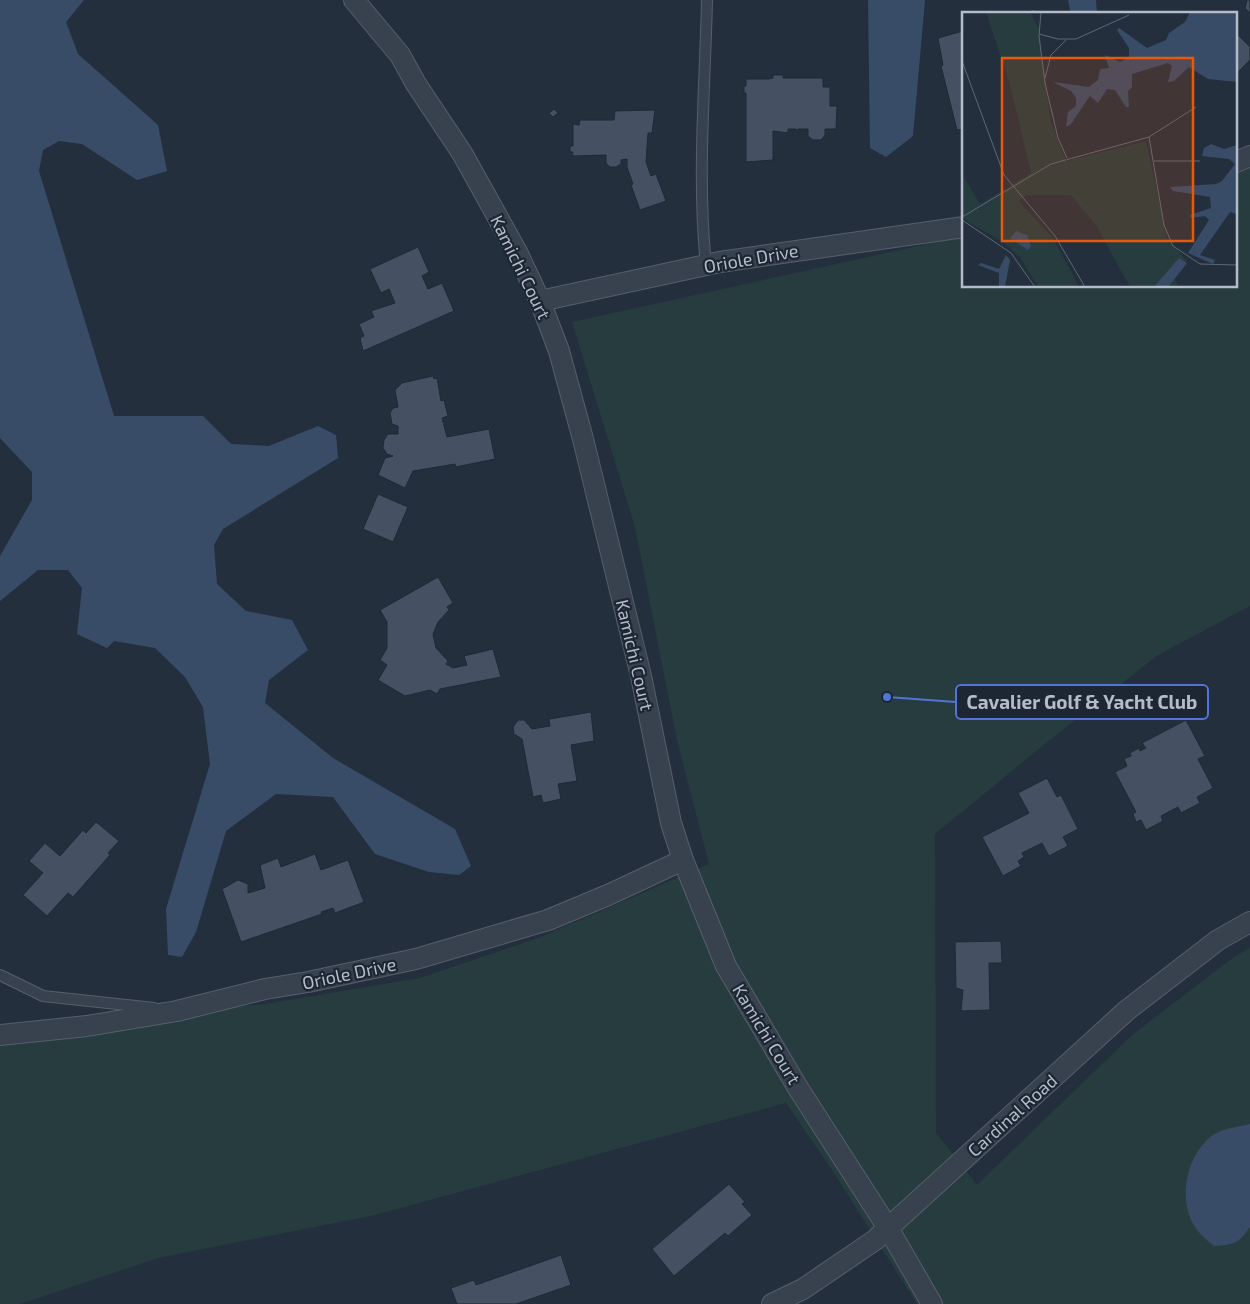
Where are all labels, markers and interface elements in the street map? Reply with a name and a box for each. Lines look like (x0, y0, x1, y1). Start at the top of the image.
inset map (962, 12, 1238, 288)
street label: Kamichi Court (486, 211, 556, 323)
street label: Oriole Drive (702, 239, 800, 277)
street label: Kamichi Court (612, 597, 658, 713)
callout: Cavalier Golf & Yacht Club (956, 685, 1208, 719)
text: Cavalier Golf & Yacht Club (967, 690, 1197, 713)
street label: Oriole Drive (300, 952, 398, 994)
street label: Kamichi Court (728, 980, 806, 1088)
street label: Cardinal Road (963, 1069, 1061, 1161)

